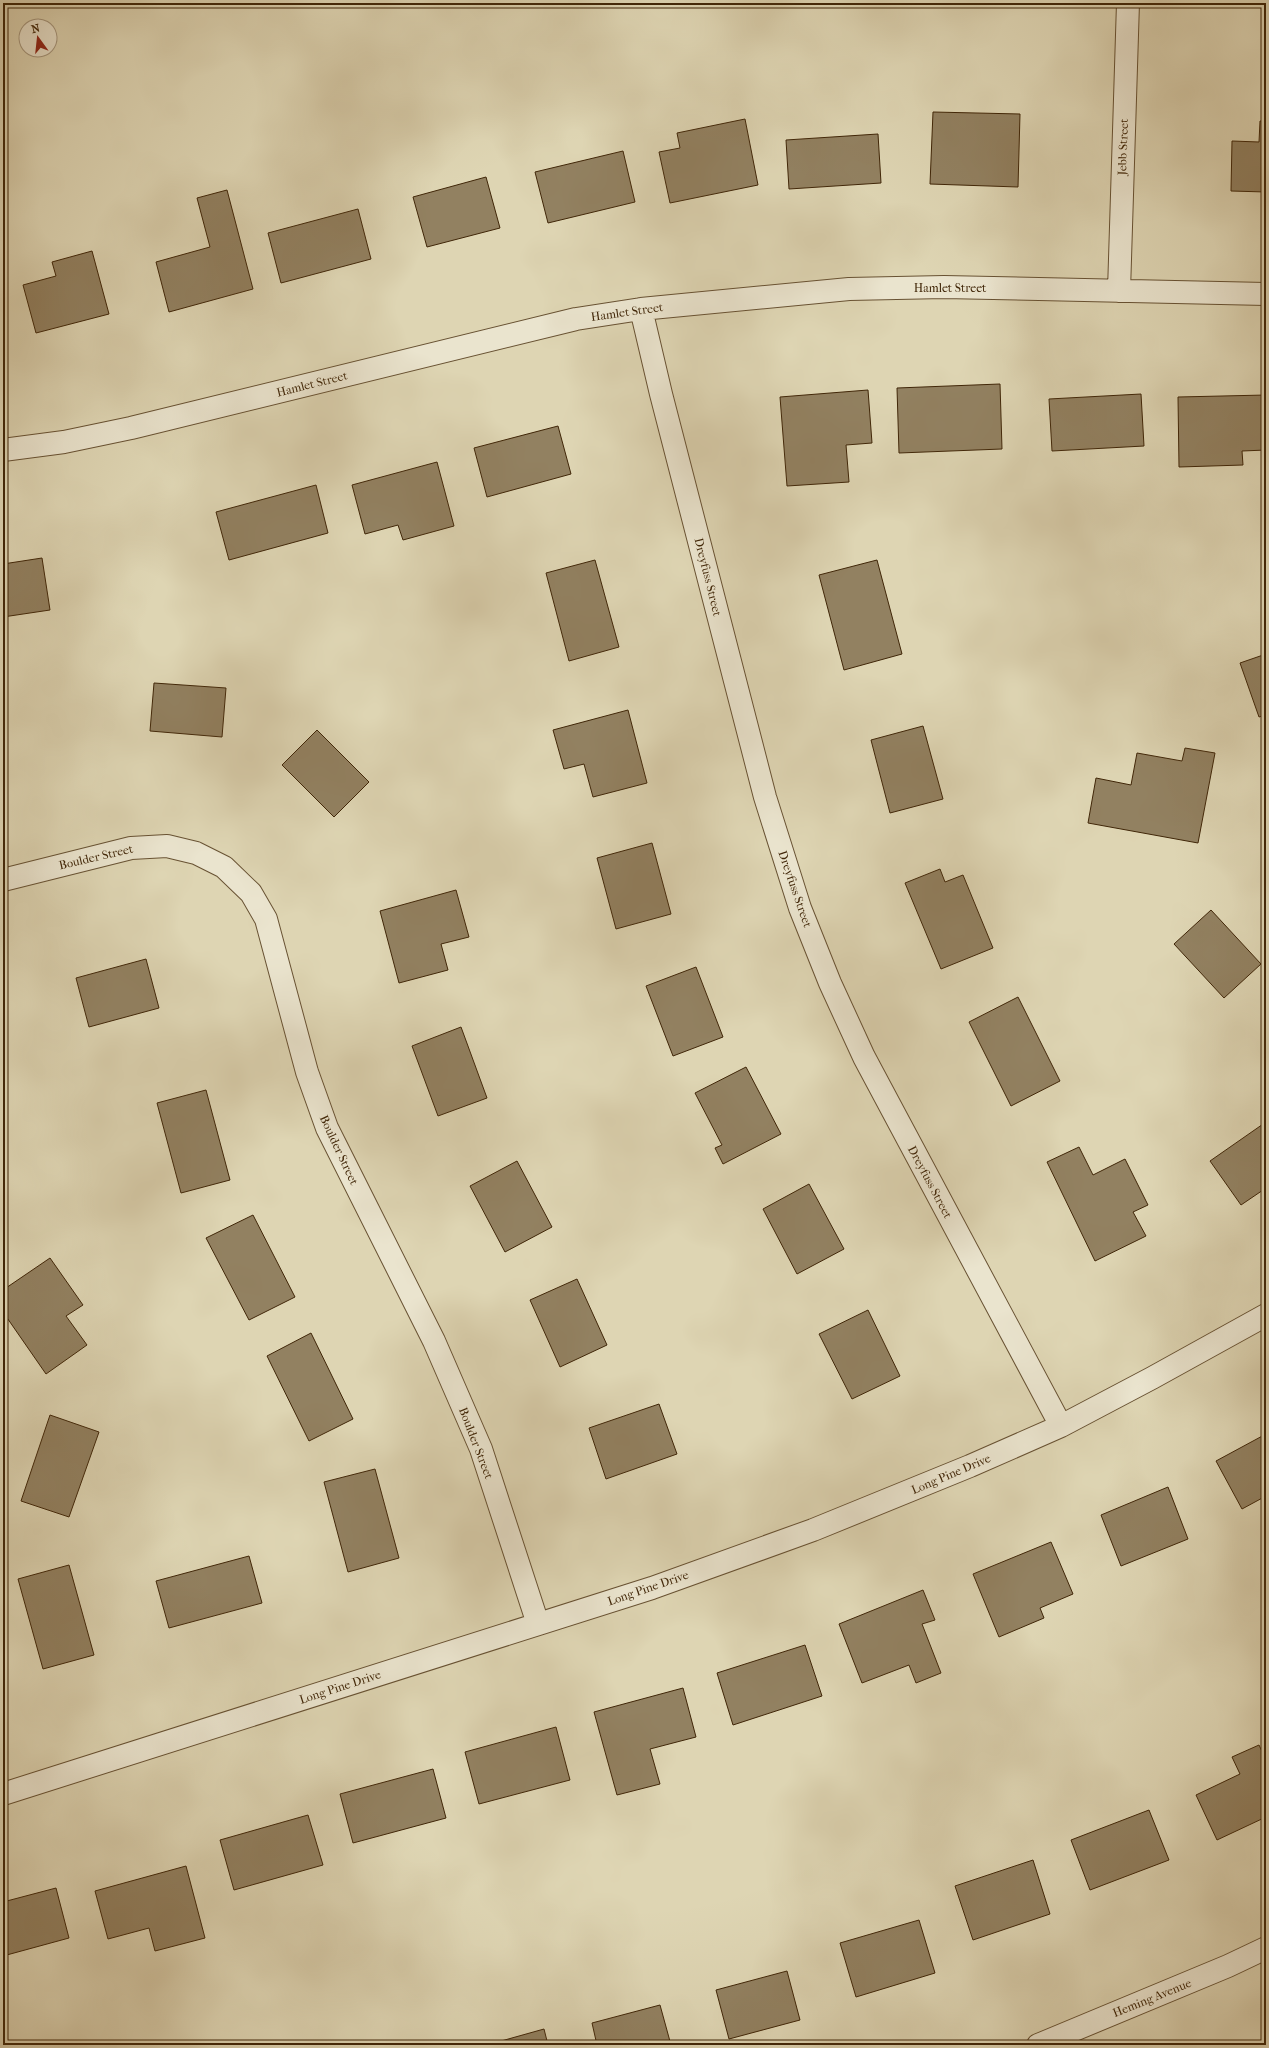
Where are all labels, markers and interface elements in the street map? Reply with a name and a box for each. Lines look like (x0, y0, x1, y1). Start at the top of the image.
north arrow (18, 18, 58, 58)
text: N (30, 21, 42, 36)
street label: Jebb Street (1115, 118, 1131, 177)
street label: Hamlet Street (914, 281, 987, 295)
street label: Hamlet Street (590, 300, 665, 324)
street label: Hamlet Street (275, 368, 350, 400)
street label: Dreyfuss Street (691, 536, 725, 618)
street label: Boulder Street (58, 842, 135, 872)
street label: Dreyfuss Street (775, 849, 815, 930)
street label: Boulder Street (317, 1113, 362, 1188)
street label: Dreyfuss Street (905, 1143, 955, 1221)
street label: Boulder Street (456, 1405, 496, 1481)
street label: Long Pine Drive (909, 1451, 993, 1497)
street label: Long Pine Drive (606, 1568, 690, 1608)
street label: Long Pine Drive (298, 1667, 383, 1707)
street label: Heming Avenue (1111, 1976, 1193, 2020)

